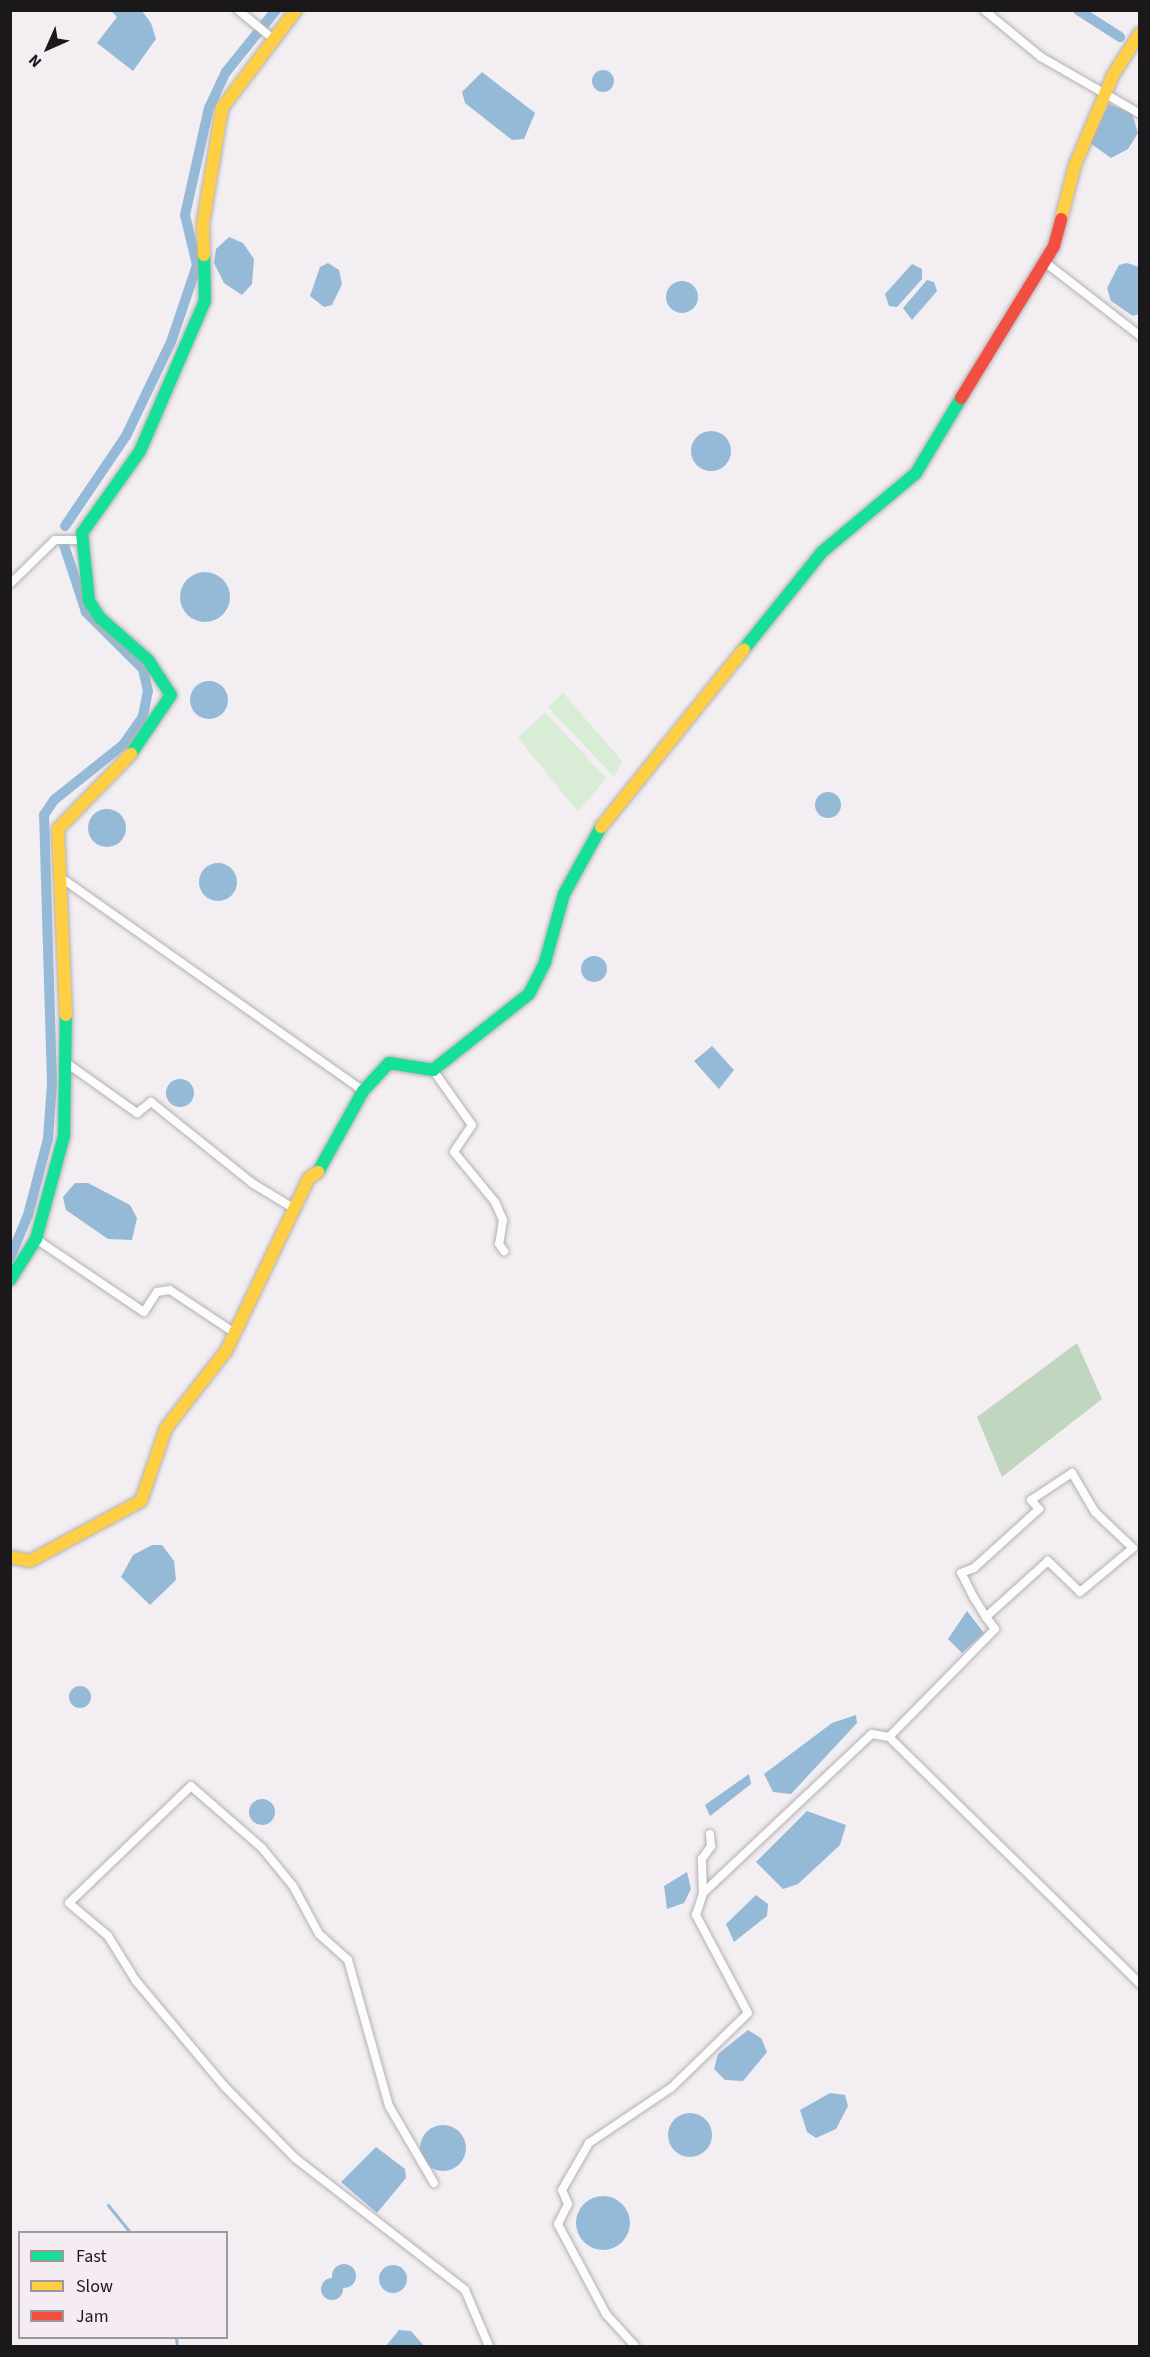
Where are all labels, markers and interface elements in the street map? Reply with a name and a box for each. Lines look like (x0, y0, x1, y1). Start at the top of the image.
north arrow (18, 18, 78, 78)
text: N (24, 49, 47, 72)
legend (18, 2231, 228, 2339)
text: Fast (76, 2244, 107, 2269)
text: Slow (76, 2274, 113, 2299)
text: Jam (76, 2304, 109, 2329)

